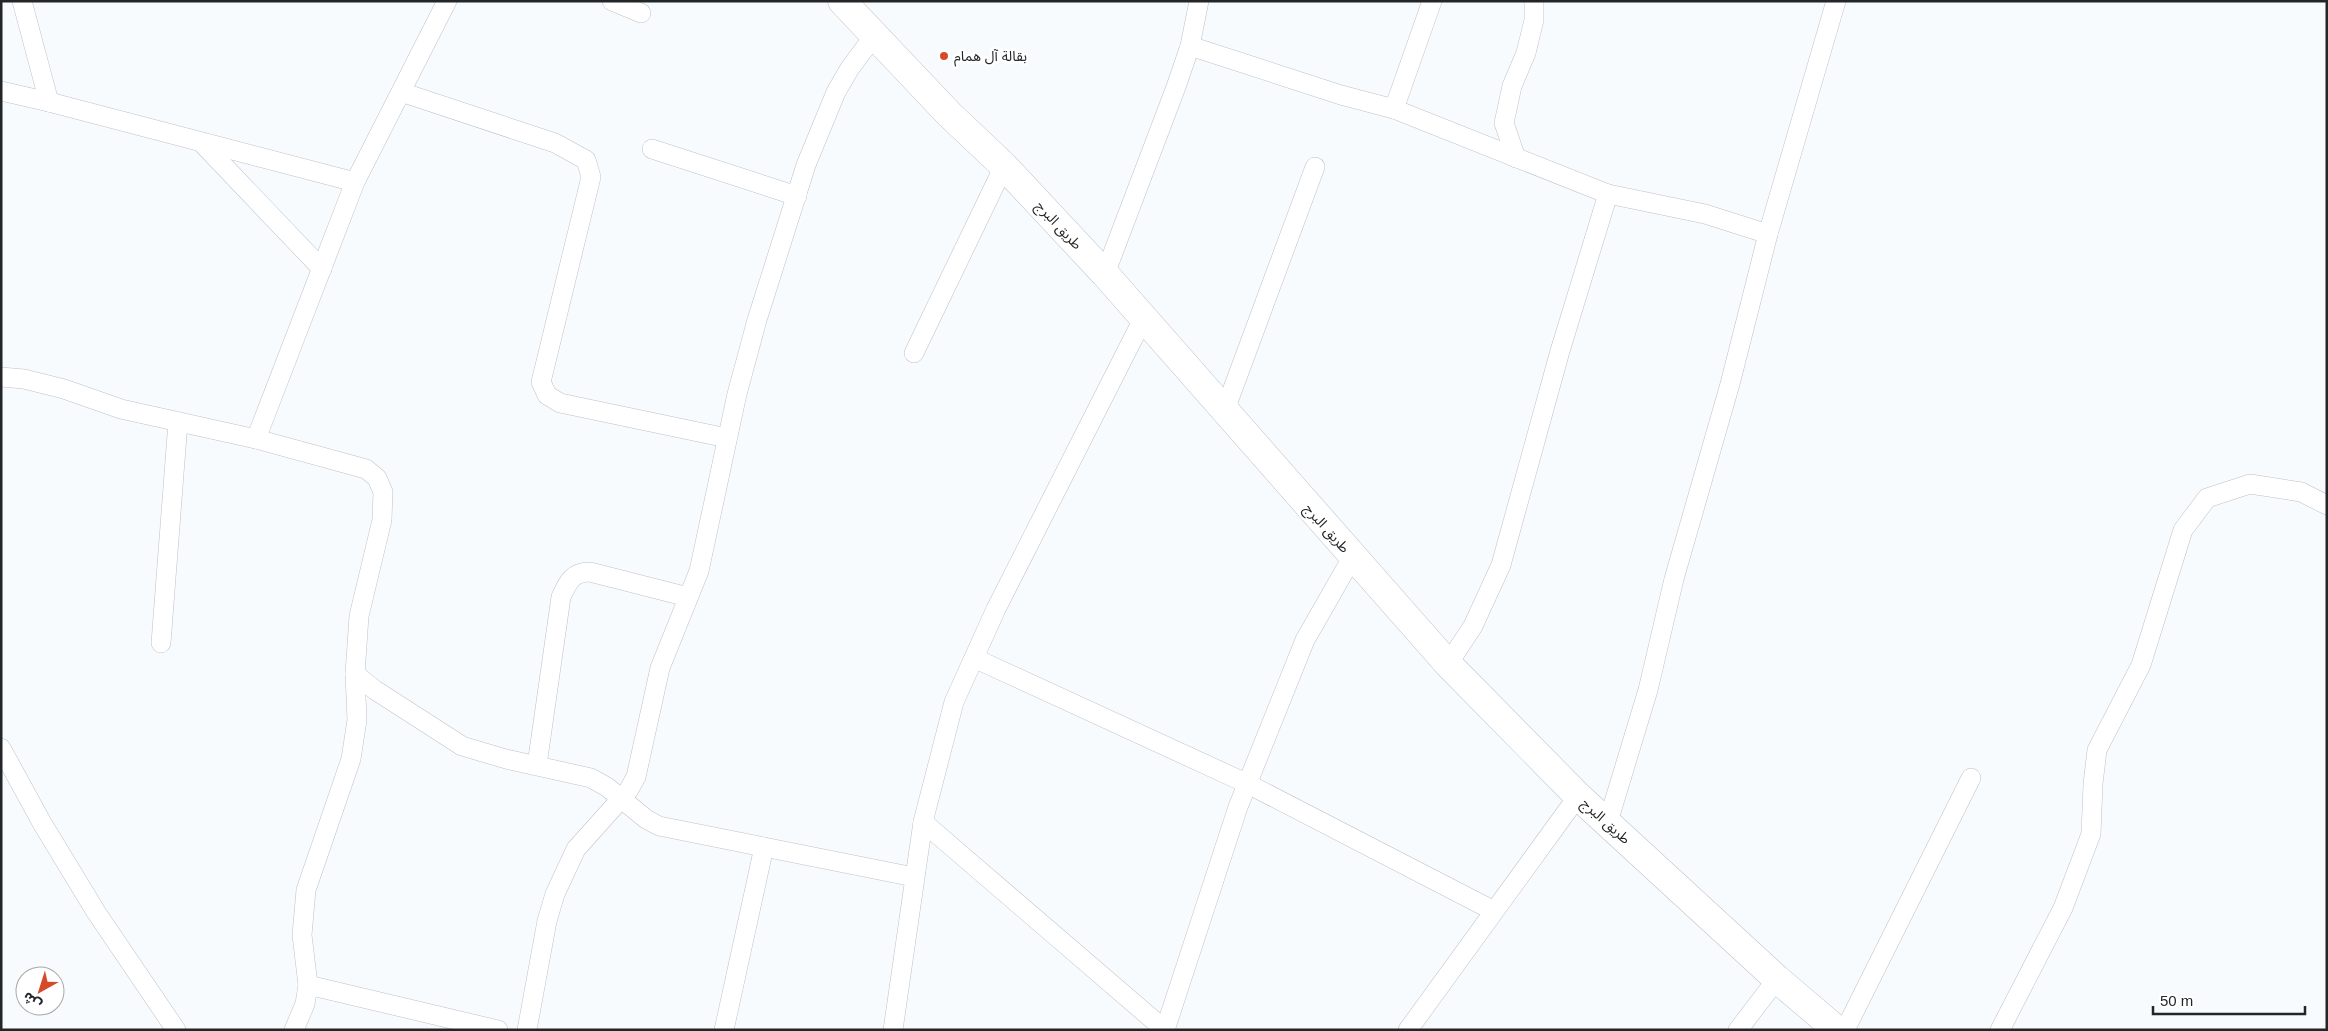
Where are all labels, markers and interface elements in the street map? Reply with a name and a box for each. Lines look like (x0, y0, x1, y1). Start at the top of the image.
place label: بقالة آل همام (954, 48, 1027, 67)
marker: بقالة آل همام (938, 50, 950, 62)
street label: طريق البرج (1030, 198, 1085, 255)
street label: طريق البرج (1299, 500, 1353, 558)
street label: طريق البرج (1576, 795, 1634, 849)
north arrow (15, 966, 65, 1016)
scale bar (2153, 984, 2306, 1016)
text: ش (19, 989, 44, 1013)
text: 50 m (2160, 992, 2193, 1009)

